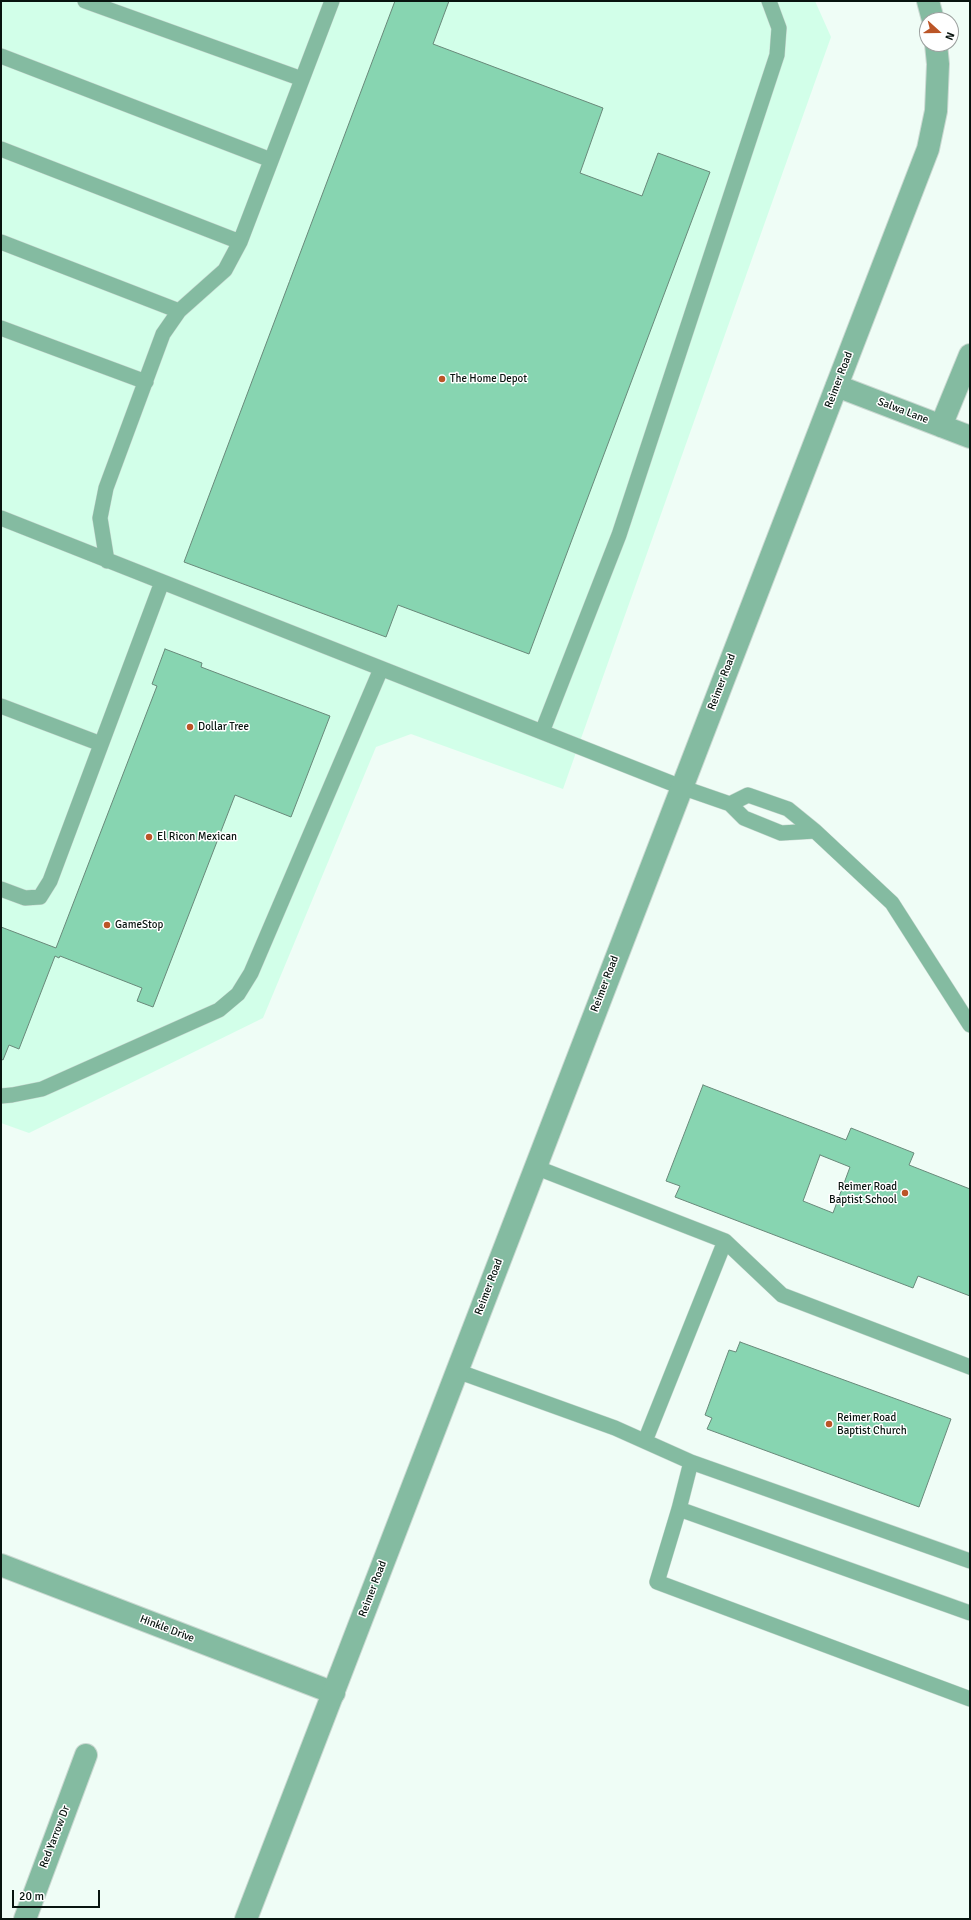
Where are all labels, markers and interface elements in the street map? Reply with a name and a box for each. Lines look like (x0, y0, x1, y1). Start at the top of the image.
north arrow (919, 12, 959, 52)
text: N (942, 30, 957, 42)
street label: Reimer Road (822, 350, 856, 410)
place label: The Home Depot (450, 372, 527, 386)
marker: The Home Depot (437, 374, 447, 384)
street label: Salwa Lane (876, 395, 930, 427)
street label: Reimer Road (705, 652, 739, 712)
place label: Dollar Tree (198, 720, 249, 734)
marker: Dollar Tree (185, 722, 195, 732)
place label: El Ricon Mexican (157, 830, 237, 844)
marker: El Ricon Mexican (144, 832, 154, 842)
place label: GameStop (115, 918, 163, 932)
marker: GameStop (102, 920, 112, 930)
street label: Reimer Road (588, 954, 622, 1014)
place label: Reimer Road Baptist School (829, 1180, 897, 1206)
marker: Reimer Road Baptist School (900, 1188, 910, 1198)
street label: Reimer Road (472, 1257, 506, 1317)
place label: Reimer Road Baptist Church (837, 1411, 907, 1437)
marker: Reimer Road Baptist Church (824, 1419, 834, 1429)
street label: Reimer Road (356, 1559, 390, 1619)
street label: Hinkle Drive (138, 1613, 196, 1645)
street label: Red Yarrow Dr (37, 1804, 73, 1870)
scale bar (14, 1882, 102, 1908)
text: 20 m (19, 1889, 44, 1904)

